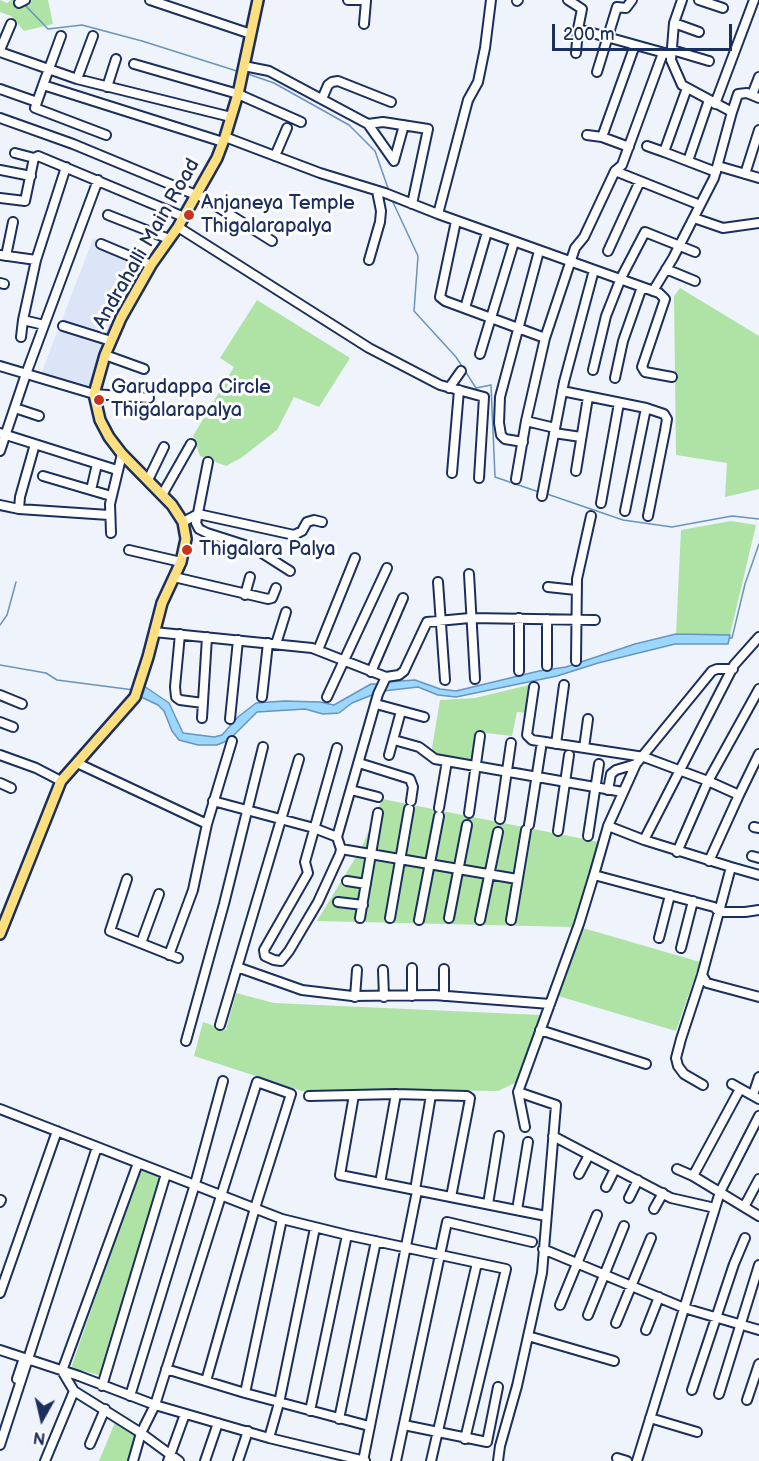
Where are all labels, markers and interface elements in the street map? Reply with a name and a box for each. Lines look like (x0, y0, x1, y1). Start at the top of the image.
scale bar (555, 12, 735, 50)
text: 200 m (563, 24, 615, 45)
street label: Andrahalli Main Road (88, 155, 206, 333)
place label: Anjaneya Temple Thigalarapalya (201, 192, 355, 239)
marker: Anjaneya Temple Thigalarapalya (182, 208, 196, 222)
place label: Garudappa Circle Thigalarapalya (111, 376, 271, 423)
marker: Garudappa Circle Thigalarapalya (92, 393, 106, 407)
place label: Thigalara Palya (199, 538, 336, 562)
marker: Thigalara Palya (180, 543, 194, 557)
north arrow (12, 1389, 72, 1449)
text: N (32, 1427, 47, 1448)

